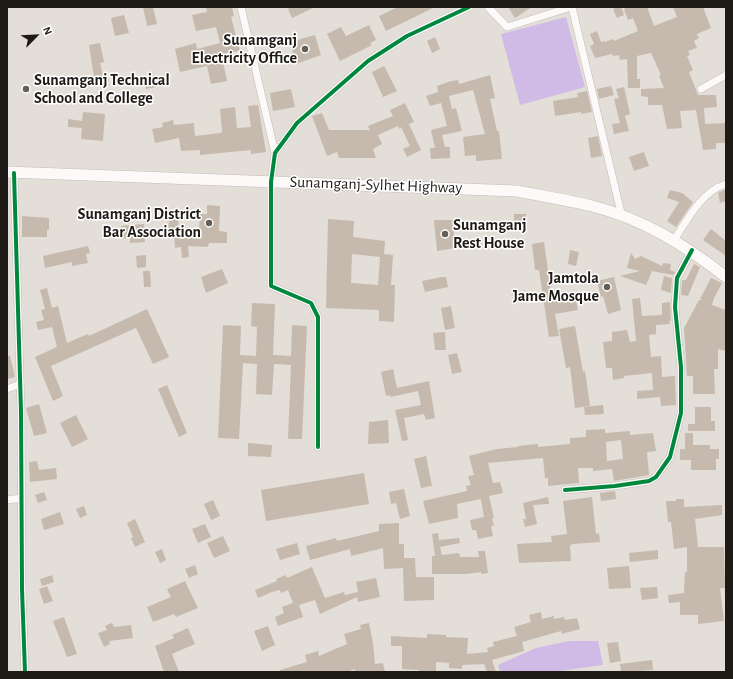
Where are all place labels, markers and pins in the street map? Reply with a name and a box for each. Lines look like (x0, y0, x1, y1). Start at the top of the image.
place label: Sunamganj Electricity Office (192, 30, 297, 68)
marker: Sunamganj Electricity Office (300, 44, 310, 54)
place label: Sunamganj Technical School and College (34, 70, 170, 108)
marker: Sunamganj Technical School and College (21, 84, 31, 94)
place label: Sunamganj District Bar Association (77, 204, 201, 242)
place label: Sunamganj Rest House (453, 215, 527, 253)
marker: Sunamganj District Bar Association (204, 218, 214, 228)
marker: Sunamganj Rest House (440, 229, 450, 239)
place label: Jamtola Jame Mosque (513, 268, 599, 306)
marker: Jamtola Jame Mosque (602, 282, 612, 292)

